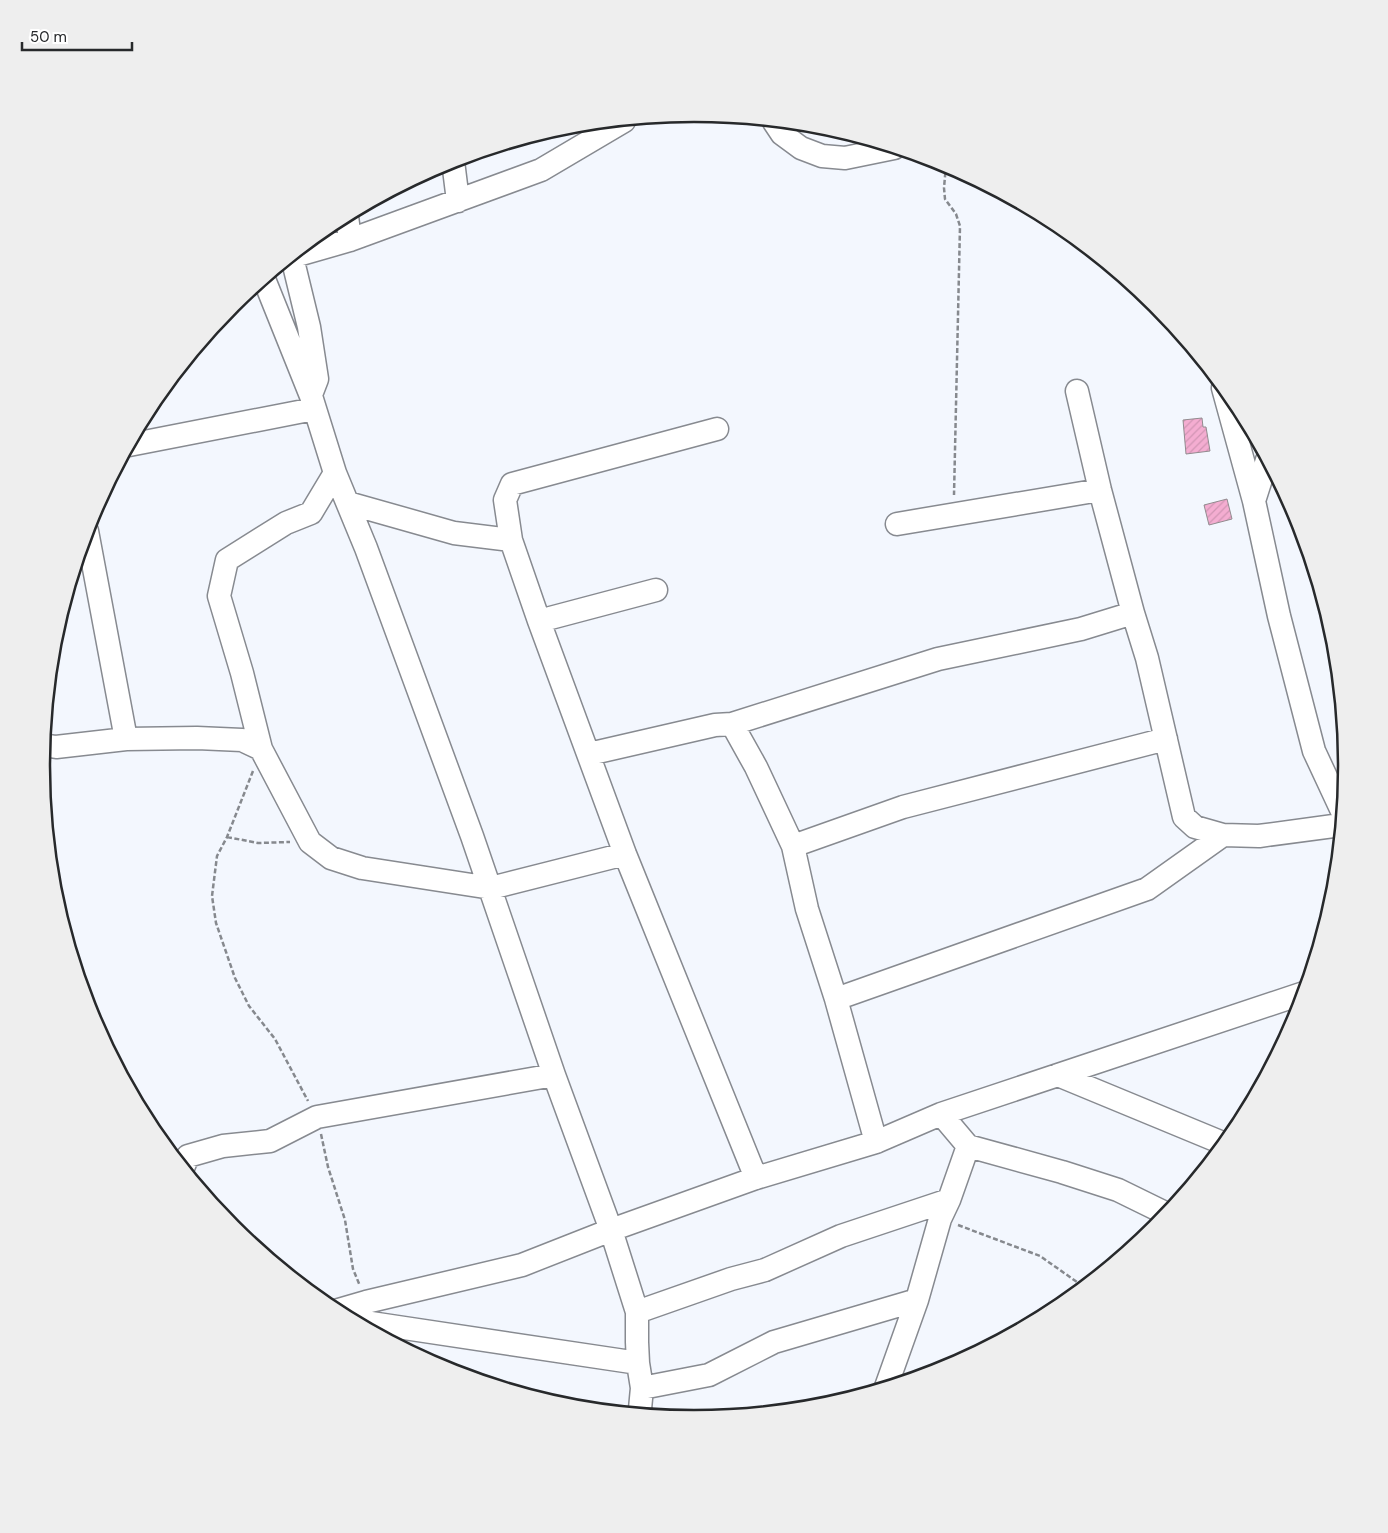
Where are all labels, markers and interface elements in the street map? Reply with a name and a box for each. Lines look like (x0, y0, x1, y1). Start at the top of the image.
scale bar (22, 20, 132, 52)
text: 50 m (30, 27, 67, 47)

